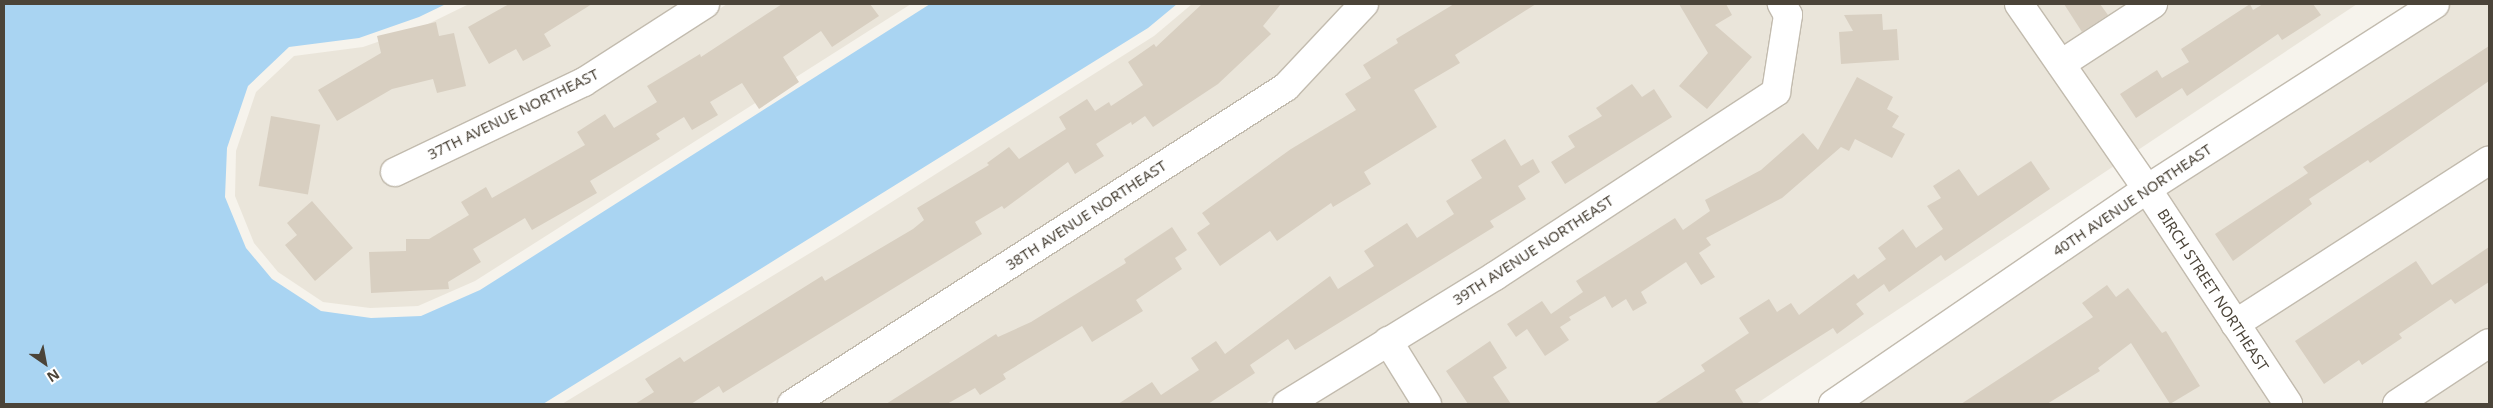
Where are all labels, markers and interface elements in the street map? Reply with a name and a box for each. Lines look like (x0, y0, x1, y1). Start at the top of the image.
street label: 37TH AVENUE NORTHEAST (425, 65, 601, 163)
street label: 40TH AVENUE NORTHEAST (2049, 140, 2215, 260)
street label: 38TH AVENUE NORTHEAST (1002, 156, 1170, 274)
street label: 39TH AVENUE NORTHEAST (1449, 191, 1617, 309)
street label: BIRCH STREET NORTHEAST (2154, 205, 2272, 375)
north arrow (20, 338, 70, 388)
text: N (43, 365, 63, 387)

